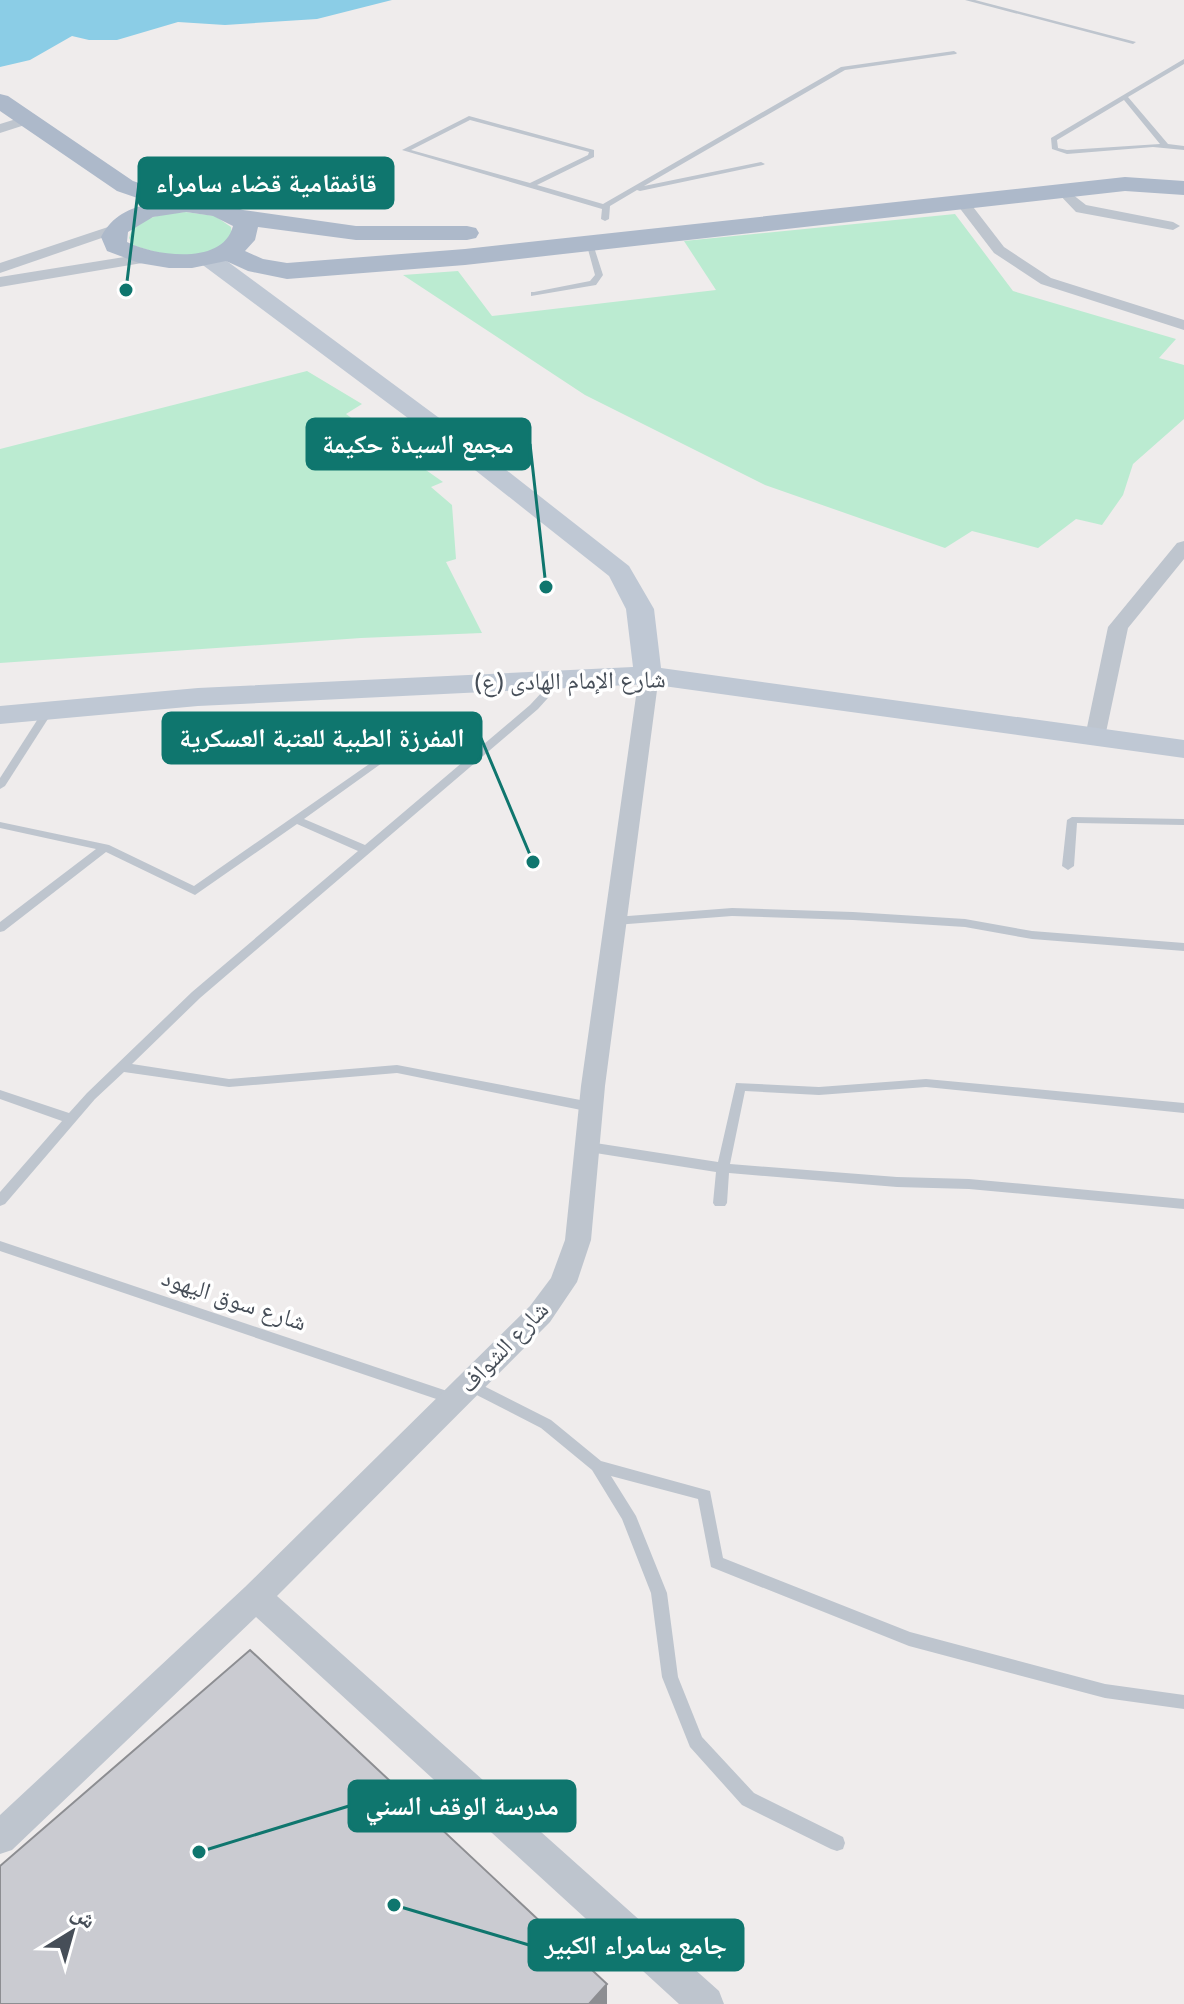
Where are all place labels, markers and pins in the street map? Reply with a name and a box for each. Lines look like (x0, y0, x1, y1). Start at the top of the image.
callout: قائمقامية قضاء سامراء (139, 158, 393, 208)
callout: مجمع السيدة حكيمة (307, 419, 530, 469)
callout: المفرزة الطبية للعتبة العسكرية (163, 713, 481, 763)
callout: مدرسة الوقف السني (349, 1781, 575, 1831)
callout: جامع سامراء الكبير (529, 1920, 743, 1970)

